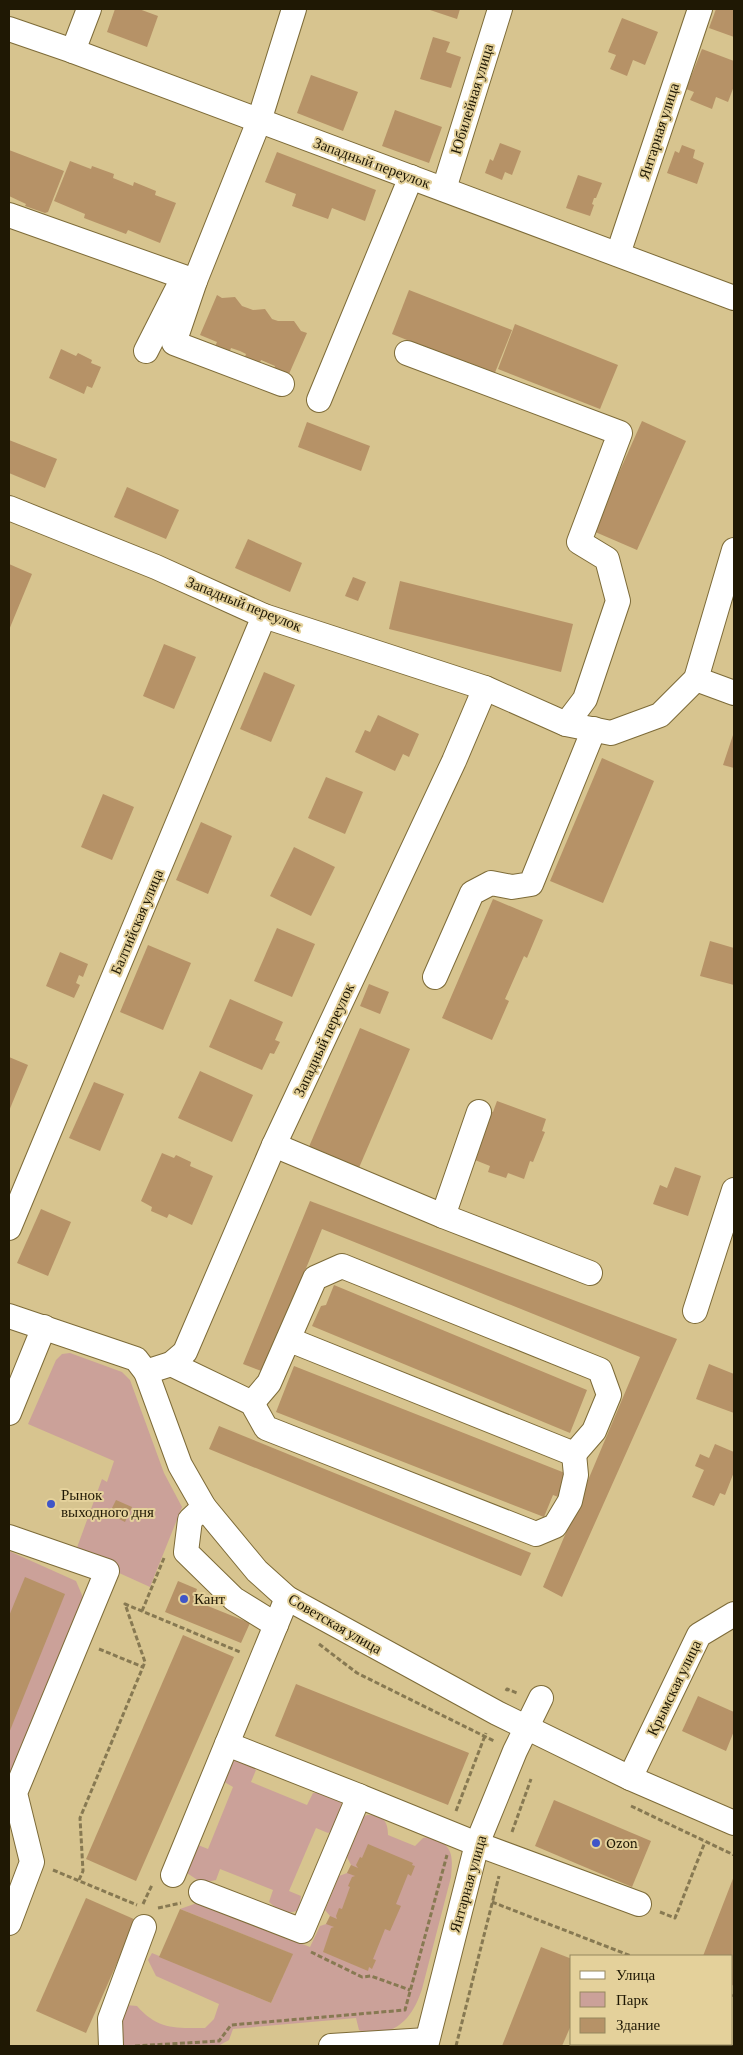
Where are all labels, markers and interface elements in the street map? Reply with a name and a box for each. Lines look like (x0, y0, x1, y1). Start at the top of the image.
street label: Юбилейная улица (448, 42, 497, 156)
street label: Янтарная улица (636, 80, 682, 181)
street label: Западный переулок (312, 134, 433, 192)
street label: Западный переулок (184, 574, 305, 635)
street label: Балтийская улица (108, 867, 167, 977)
street label: Западный переулок (291, 980, 358, 1099)
place label: Рынок выходного дня (61, 1487, 154, 1520)
marker: Рынок выходного дня (45, 1498, 57, 1510)
place label: Кант (194, 1591, 225, 1607)
street label: Советская улица (286, 1591, 385, 1657)
marker: Кант (178, 1593, 190, 1605)
street label: Крымская улица (644, 1637, 704, 1738)
street label: Янтарная улица (446, 1833, 490, 1934)
place label: Ozon (606, 1835, 638, 1851)
marker: Ozon (590, 1837, 602, 1849)
legend (570, 1955, 733, 2045)
text: Улица (616, 1967, 655, 1983)
text: Парк (616, 1992, 649, 2008)
text: Здание (616, 2017, 660, 2033)

